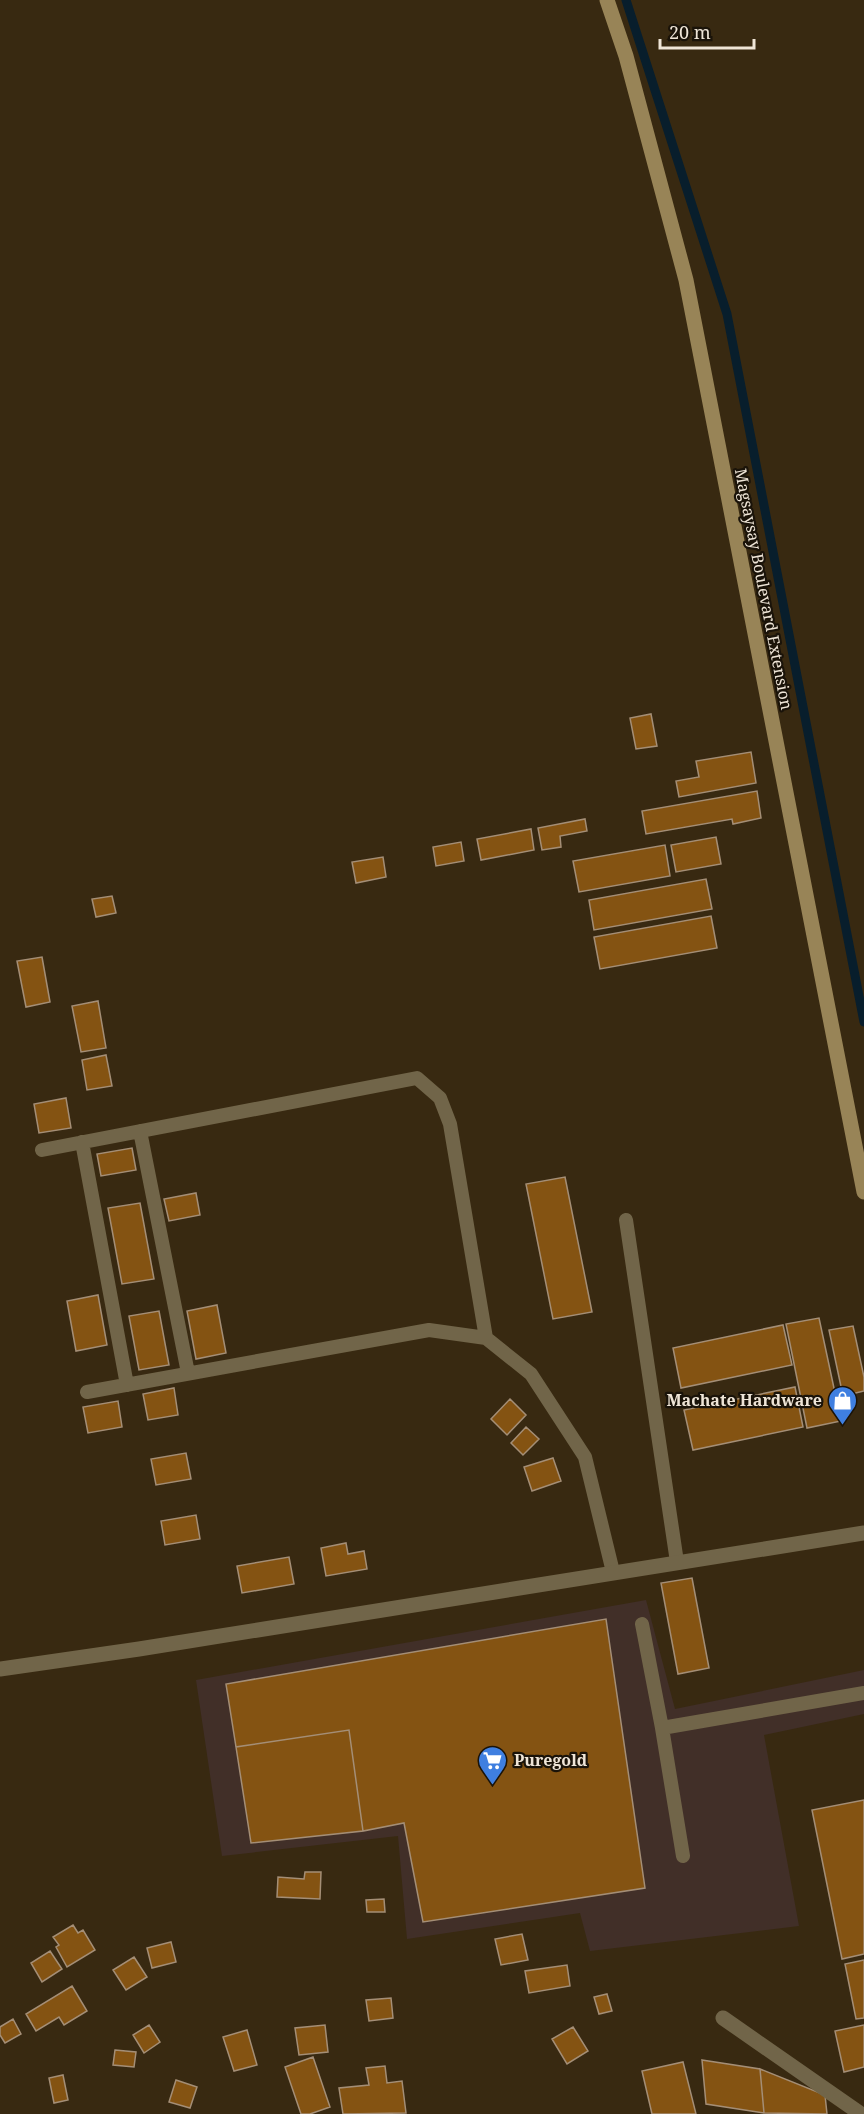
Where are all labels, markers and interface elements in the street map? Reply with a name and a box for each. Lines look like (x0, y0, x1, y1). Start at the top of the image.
scale bar (660, 12, 754, 50)
text: 20 m (669, 20, 711, 44)
street label: Magsaysay Boulevard Extension (730, 466, 798, 712)
shop icon: Machate Hardware (827, 1384, 859, 1426)
place label: Machate Hardware (666, 1389, 822, 1411)
supermarket icon: Puregold (477, 1744, 509, 1786)
place label: Puregold (514, 1749, 588, 1771)

